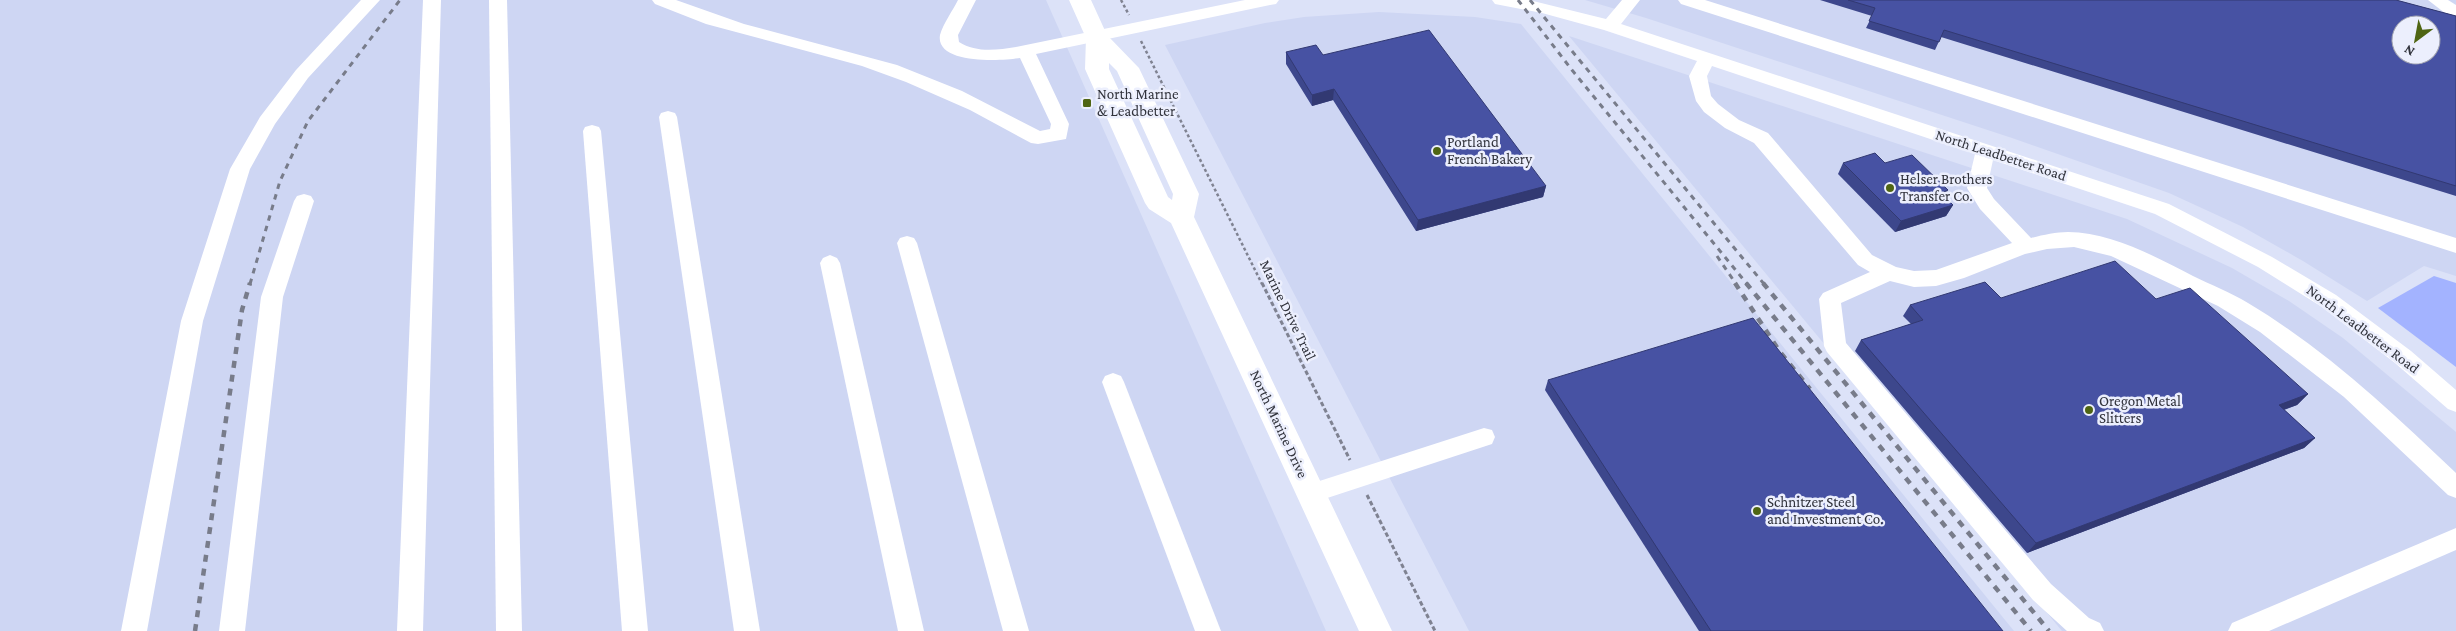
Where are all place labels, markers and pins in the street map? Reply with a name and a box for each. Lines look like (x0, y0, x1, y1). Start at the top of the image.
place label: North Marine & Leadbetter (1097, 86, 1179, 119)
marker: North Marine & Leadbetter (1081, 97, 1093, 109)
place label: Portland French Bakery (1447, 134, 1532, 168)
marker: Portland French Bakery (1431, 145, 1443, 157)
place label: Helser Brothers Transfer Co. (1900, 171, 1992, 204)
marker: Helser Brothers Transfer Co. (1884, 182, 1896, 194)
place label: Oregon Metal Slitters (2099, 393, 2181, 426)
marker: Oregon Metal Slitters (2083, 404, 2095, 416)
place label: Schnitzer Steel and Investment Co. (1767, 494, 1883, 527)
marker: Schnitzer Steel and Investment Co. (1751, 505, 1763, 517)

